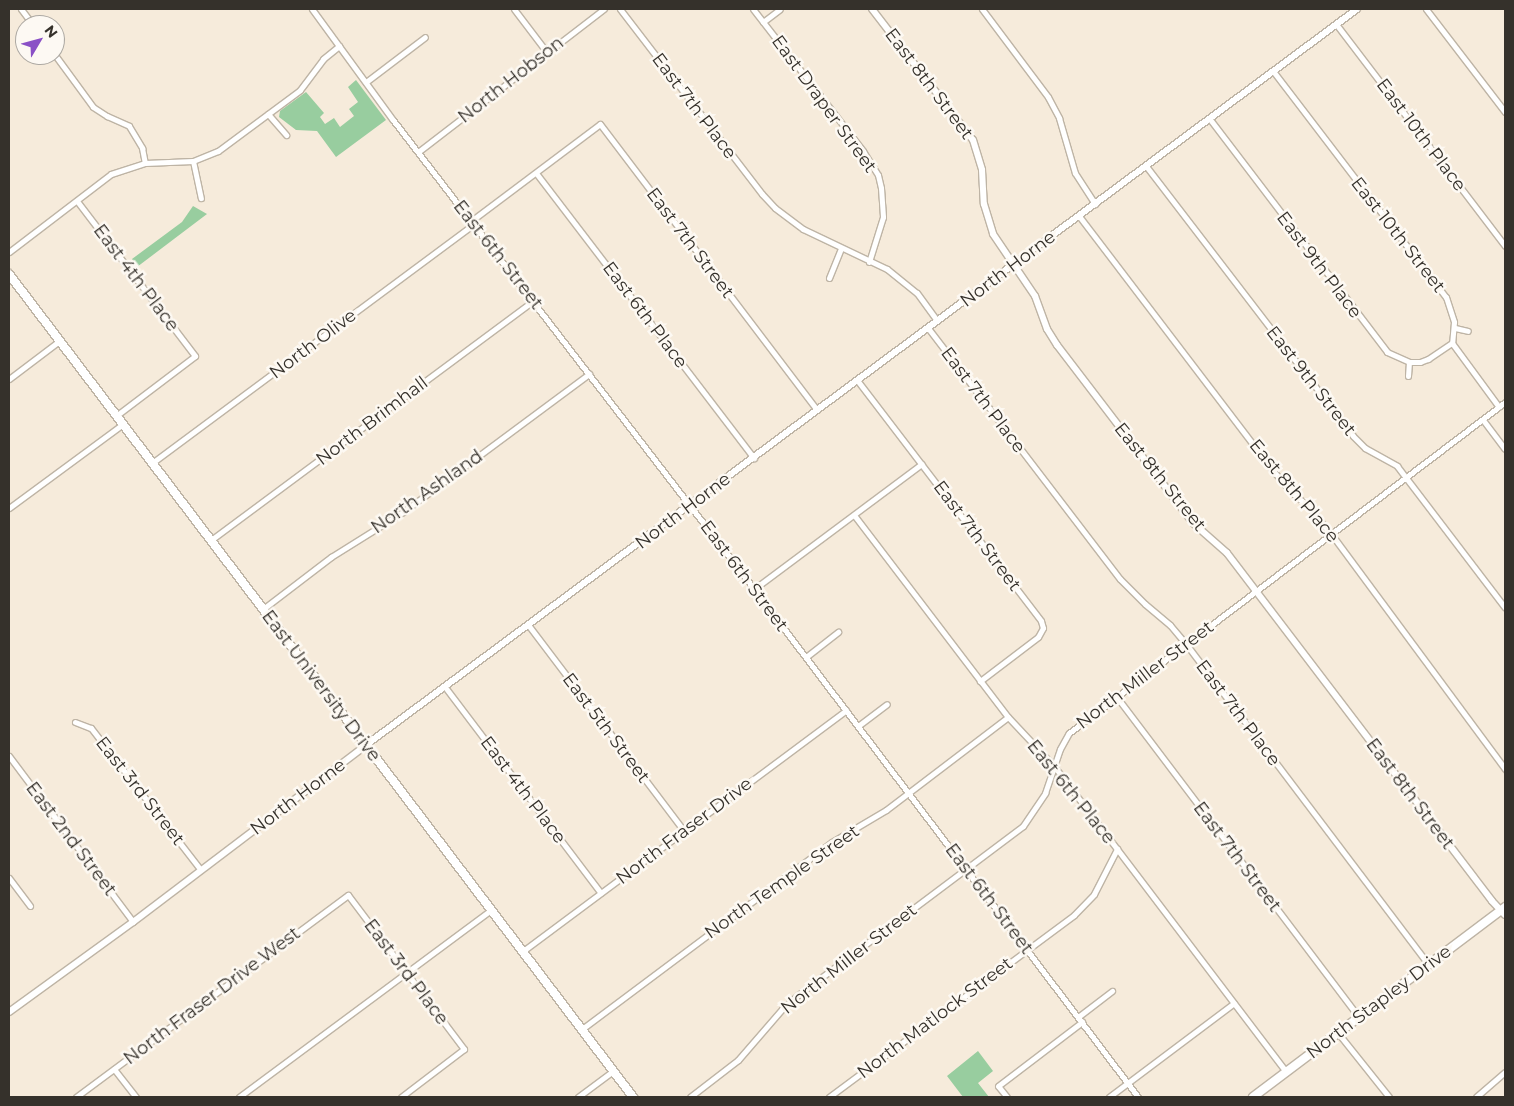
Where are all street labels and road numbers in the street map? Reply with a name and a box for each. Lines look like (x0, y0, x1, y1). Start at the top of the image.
street label: East 8th Street (880, 24, 978, 144)
street label: East Draper Street (767, 31, 881, 177)
street label: North Hobson (454, 32, 568, 128)
street label: East 7th Place (647, 49, 741, 163)
street label: East 10th Place (1372, 74, 1470, 196)
street label: East 10th Street (1346, 173, 1450, 297)
street label: East 7th Street (642, 184, 738, 302)
street label: East 6th Street (449, 196, 547, 314)
street label: East 9th Place (1272, 207, 1366, 323)
street label: East 4th Place (89, 220, 183, 336)
street label: North Horne (956, 226, 1060, 312)
street label: East 6th Place (598, 258, 692, 372)
street label: North Olive (265, 304, 361, 384)
street label: East 9th Street (1262, 322, 1360, 440)
street label: East 7th Place (936, 343, 1030, 457)
street label: North Brimhall (312, 372, 432, 470)
street label: East 8th Street (1110, 418, 1210, 536)
street label: East 8th Place (1245, 435, 1343, 547)
street label: North Ashland (367, 446, 487, 538)
street label: North Horne (631, 468, 735, 554)
street label: East 7th Street (929, 477, 1025, 595)
street label: East 6th Street (695, 516, 793, 636)
street label: East University Drive (257, 606, 385, 766)
street label: North Miller Street (1072, 616, 1218, 734)
street label: East 7th Place (1191, 656, 1285, 770)
street label: East 5th Street (558, 669, 654, 787)
street label: East 3rd Street (91, 732, 189, 850)
street label: East 4th Place (476, 732, 570, 848)
street label: East 8th Street (1361, 734, 1459, 854)
street label: East 6th Place (1022, 736, 1120, 848)
street label: North Horne (246, 754, 350, 840)
street label: North Fraser Drive (612, 773, 756, 889)
street label: East 2nd Street (21, 778, 121, 900)
street label: East 7th Street (1189, 798, 1285, 916)
street label: North Temple Street (700, 820, 864, 944)
street label: East 6th Street (940, 839, 1038, 959)
street label: North Miller Street (777, 899, 921, 1019)
street label: East 3rd Place (359, 915, 453, 1029)
street label: North Fraser Drive West (120, 923, 304, 1069)
street label: North Stapley Drive (1302, 941, 1456, 1063)
street label: North Matlock Street (853, 953, 1017, 1083)

